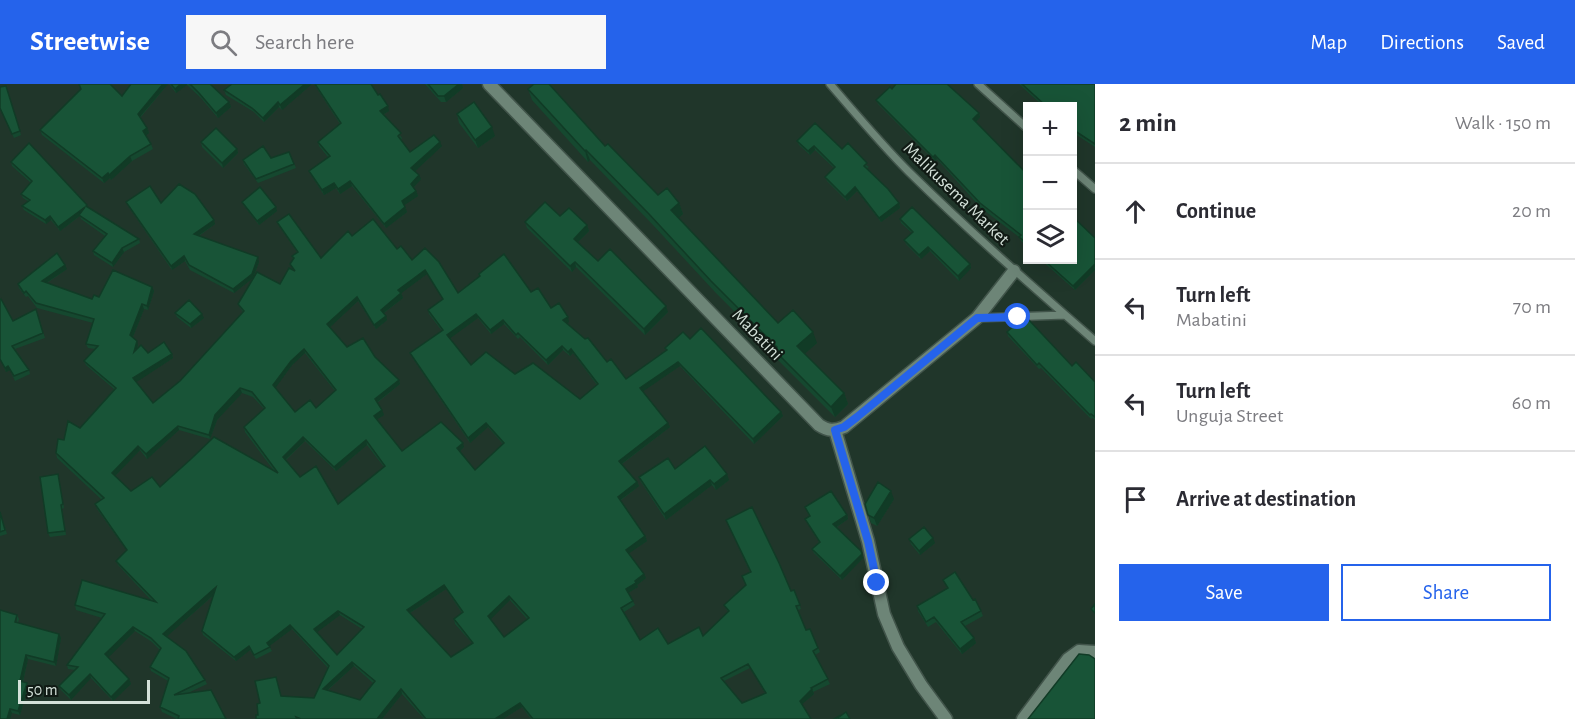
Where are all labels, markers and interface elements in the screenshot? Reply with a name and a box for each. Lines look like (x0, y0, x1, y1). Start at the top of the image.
search box (186, 15, 606, 69)
icon: search (207, 26, 240, 59)
text: Streetwise (30, 28, 150, 56)
text: Search here (255, 31, 354, 53)
text: Map (1311, 32, 1347, 53)
text: Directions (1380, 32, 1464, 53)
text: Saved (1497, 32, 1545, 53)
map controls (1023, 102, 1077, 264)
button: + (1023, 102, 1077, 156)
text: 2 min (1119, 110, 1177, 136)
text: Walk · 150 m (1455, 113, 1551, 133)
street label: Malikusema Market (900, 139, 1012, 249)
button: − (1023, 156, 1077, 210)
icon: ahead (1119, 195, 1152, 228)
text: Continue (1176, 200, 1256, 222)
text: 20 m (1512, 201, 1551, 221)
button: layers (1023, 210, 1077, 264)
text: Turn left (1176, 284, 1250, 306)
icon: left (1119, 291, 1152, 324)
text: 70 m (1513, 297, 1551, 317)
route start (1004, 303, 1030, 329)
street label: Mabatini (728, 306, 786, 364)
text: Mabatini (1176, 310, 1247, 330)
text: Turn left (1176, 380, 1250, 402)
icon: left (1119, 387, 1152, 420)
text: 60 m (1512, 393, 1551, 413)
text: Unguja Street (1176, 406, 1283, 426)
icon: arrive (1119, 483, 1152, 516)
text: Arrive at destination (1176, 488, 1356, 510)
button: Save (1119, 564, 1329, 621)
button: Share (1341, 564, 1551, 621)
route end (863, 569, 889, 595)
scale bar (18, 677, 150, 704)
text: 50 m (27, 682, 58, 698)

